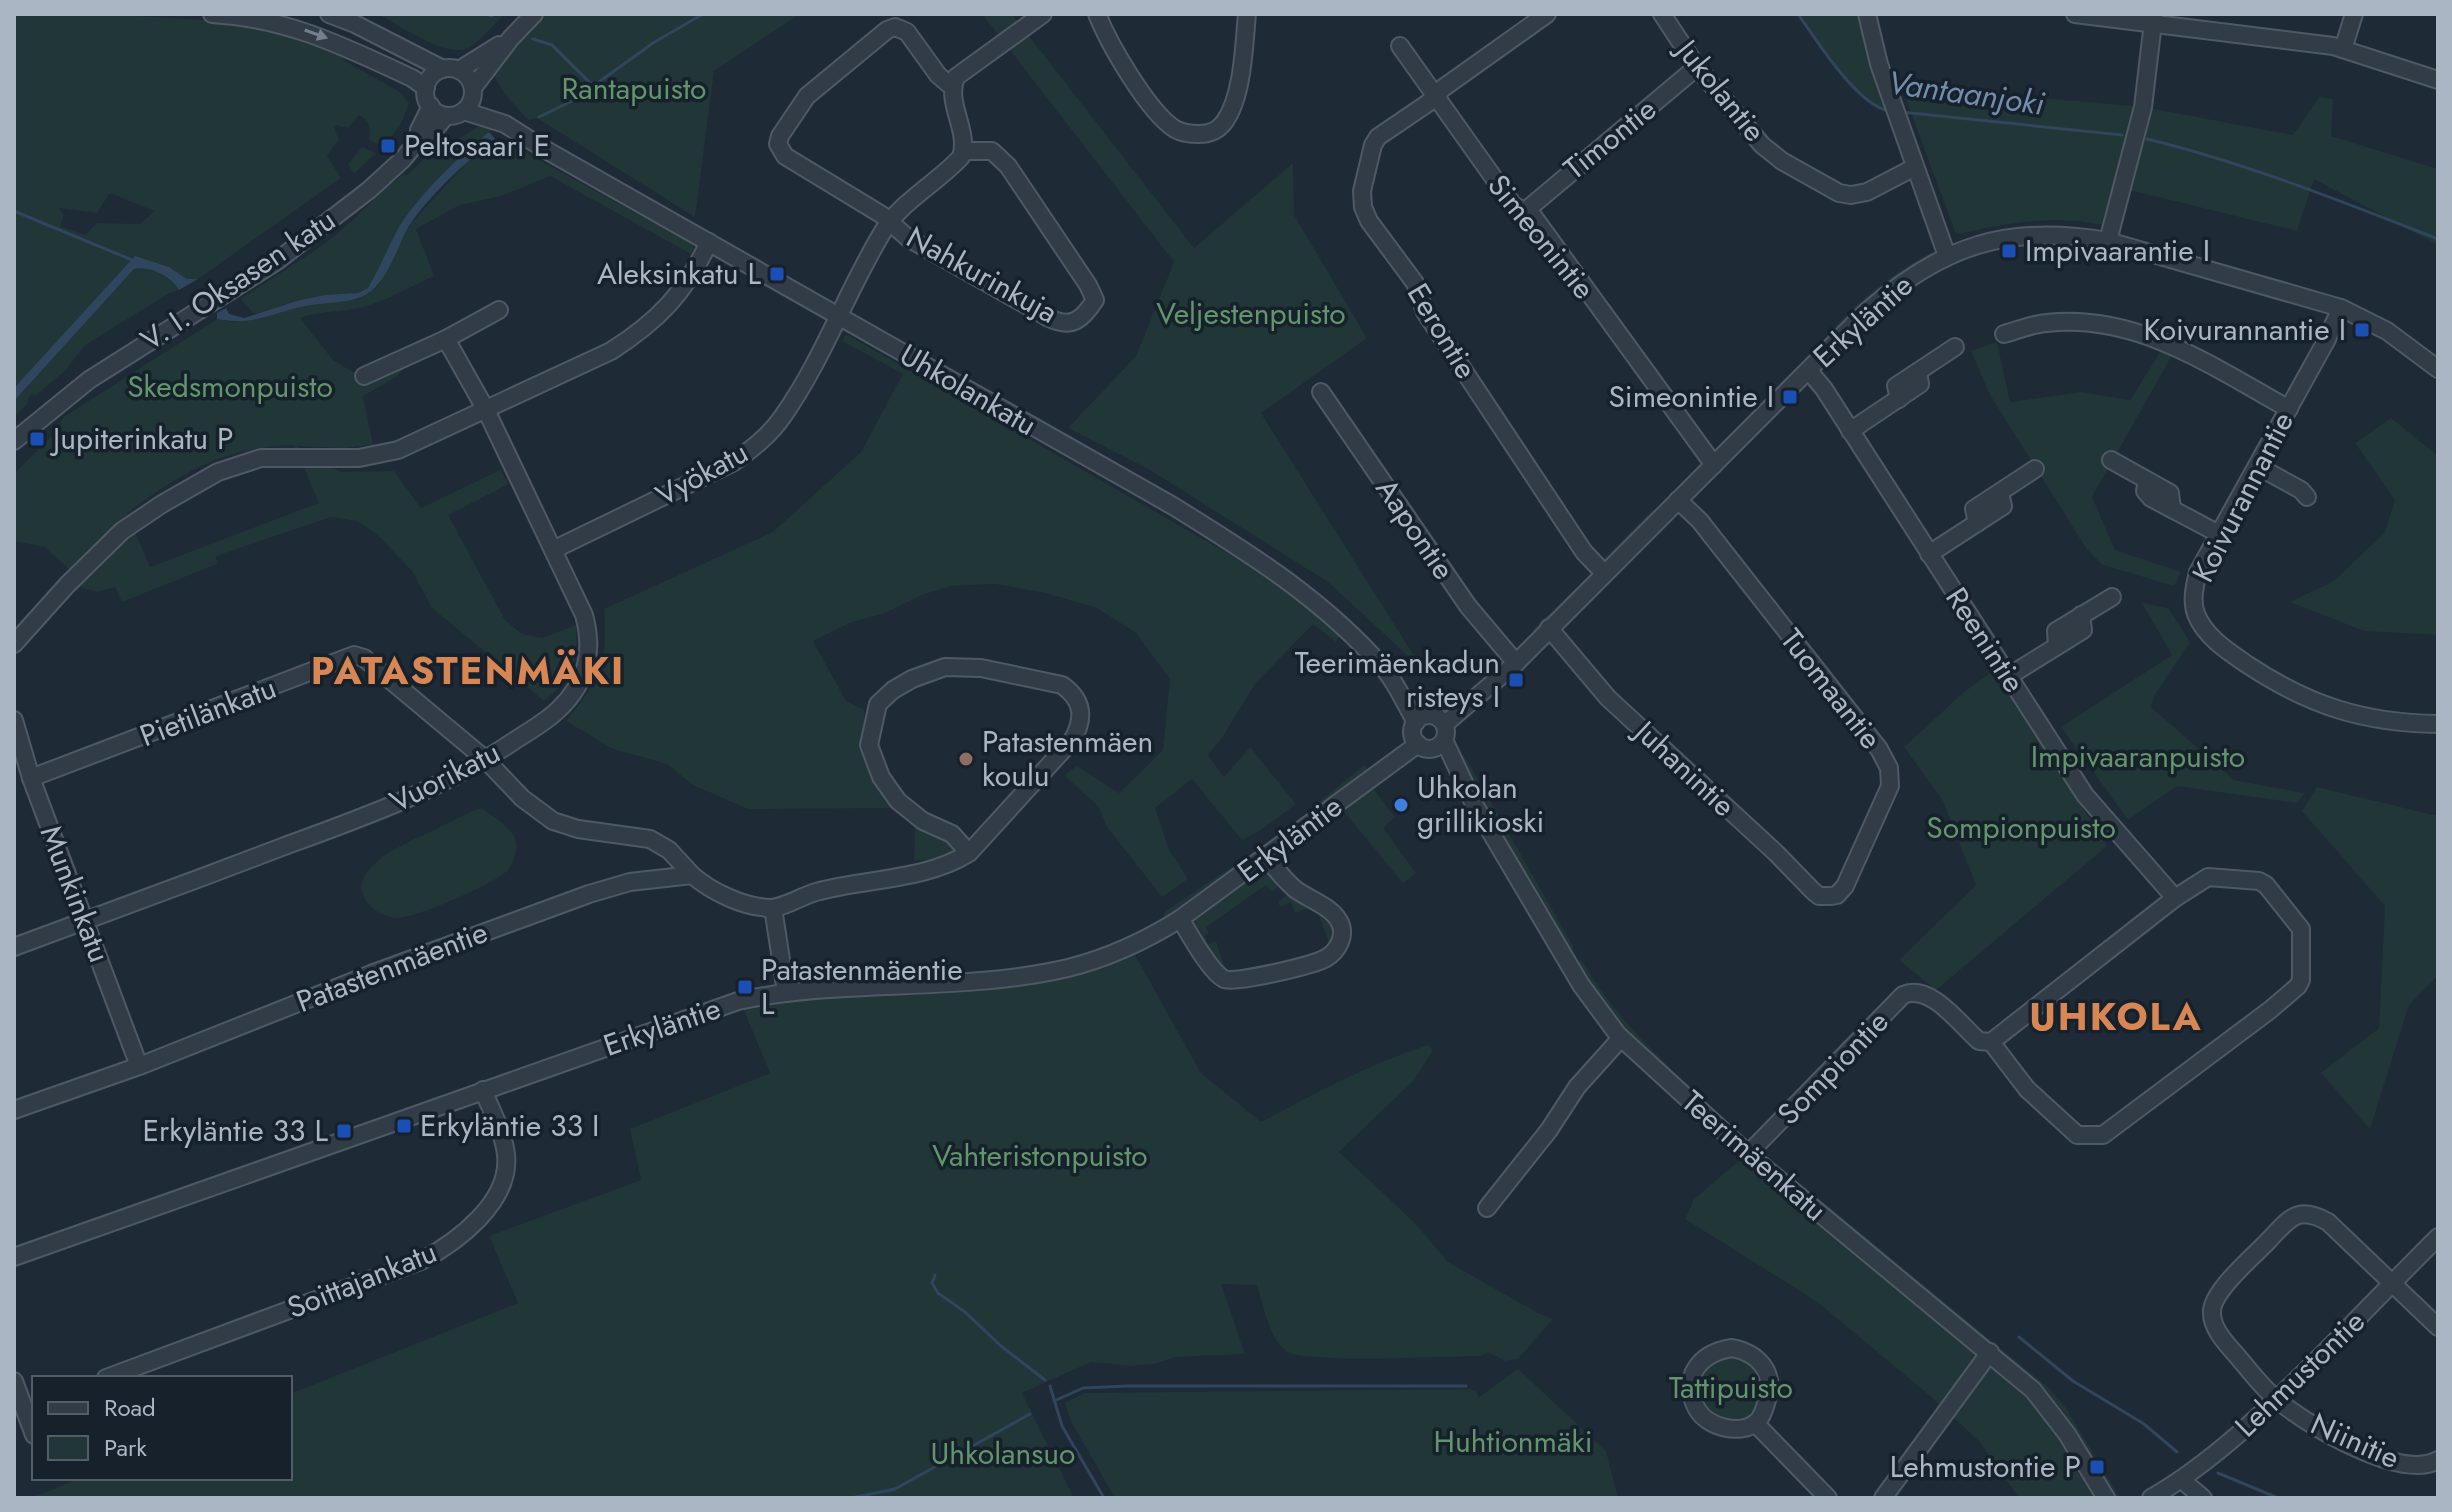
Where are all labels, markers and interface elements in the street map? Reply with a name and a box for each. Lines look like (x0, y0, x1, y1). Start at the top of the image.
street label: Jukolantie (1665, 28, 1776, 151)
one-way arrow (304, 29, 328, 41)
water label: Vantaanjoki (1885, 59, 2048, 127)
park label: Rantapuisto (562, 67, 706, 110)
street label: Timontie (1554, 88, 1665, 189)
place label: Peltosaari E (404, 124, 550, 167)
marker: Peltosaari E (379, 137, 397, 155)
street label: Simeonintie (1478, 165, 1605, 308)
street label: V. I. Oksasen katu (132, 198, 344, 361)
street label: Nahkurinkuja (899, 215, 1065, 334)
place label: Impivaarantie I (2025, 229, 2210, 272)
marker: Impivaarantie I (2000, 242, 2018, 260)
place label: Aleksinkatu L (597, 252, 761, 295)
street label: Erkyläntie (1803, 264, 1922, 377)
marker: Aleksinkatu L (768, 265, 786, 283)
street label: Eerontie (1397, 275, 1488, 387)
park label: Veljestenpuisto (1156, 292, 1346, 335)
place label: Koivurannantie I (2144, 308, 2346, 351)
marker: Koivurannantie I (2353, 321, 2371, 339)
street label: Uhkolankatu (892, 333, 1045, 446)
park label: Skedsmonpuisto (127, 365, 333, 408)
place label: Simeonintie I (1608, 375, 1774, 418)
marker: Simeonintie I (1781, 388, 1799, 406)
street label: Koivurannantie (2181, 404, 2304, 589)
place label: Jupiterinkatu P (49, 417, 233, 460)
marker: Jupiterinkatu P (28, 430, 46, 448)
street label: Vyökatu (648, 431, 756, 516)
street label: Aapontie (1366, 469, 1465, 588)
street label: Reenintie (1935, 579, 2035, 701)
street label: Tuomaantie (1771, 619, 1892, 758)
place label: Teerimäenkadun risteys I (1295, 641, 1500, 718)
district label: PATASTENMÄKI (311, 643, 625, 698)
street label: Pietilänkatu (134, 666, 282, 757)
marker: Teerimäenkadun risteys I (1507, 671, 1525, 689)
street label: Juhanintie (1623, 708, 1745, 826)
place label: Patastenmäen koulu (982, 720, 1153, 797)
street label: Vuorikatu (382, 730, 507, 823)
park label: Impivaaranpuisto (2031, 735, 2245, 778)
marker: Patastenmäen koulu (957, 750, 975, 768)
place label: Uhkolan grillikioski (1417, 766, 1544, 843)
street label: Erkyläntie (1228, 785, 1351, 892)
marker: Uhkolan grillikioski (1392, 796, 1410, 814)
park label: Sompionpuisto (1926, 806, 2116, 849)
street label: Munkinkatu (30, 819, 121, 968)
street label: Patastenmäentie (290, 910, 494, 1023)
place label: Patastenmäentie L (761, 948, 963, 1025)
marker: Patastenmäentie L (736, 978, 754, 996)
street label: Erkyläntie (597, 986, 726, 1067)
district label: UHKOLA (2029, 989, 2203, 1044)
street label: Sompiontie (1767, 1001, 1898, 1134)
street label: Teerimäenkatu (1672, 1080, 1836, 1231)
place label: Erkyläntie 33 I (420, 1104, 599, 1147)
place label: Erkyläntie 33 L (142, 1109, 328, 1152)
marker: Erkyläntie 33 I (395, 1117, 413, 1135)
marker: Erkyläntie 33 L (335, 1122, 353, 1140)
park label: Vahteristonpuisto (932, 1134, 1148, 1177)
street label: Soittajankatu (281, 1230, 443, 1329)
street label: Lehmustontie (2225, 1301, 2374, 1447)
park label: Tattipuisto (1669, 1366, 1793, 1409)
legend (32, 1376, 292, 1480)
text: Road (104, 1390, 156, 1425)
street label: Niinitie (2304, 1402, 2406, 1479)
park label: Huhtionmäki (1433, 1420, 1593, 1463)
text: Park (104, 1430, 147, 1465)
park label: Uhkolansuo (931, 1432, 1075, 1475)
place label: Lehmustontie P (1890, 1445, 2081, 1488)
marker: Lehmustontie P (2088, 1458, 2106, 1476)

